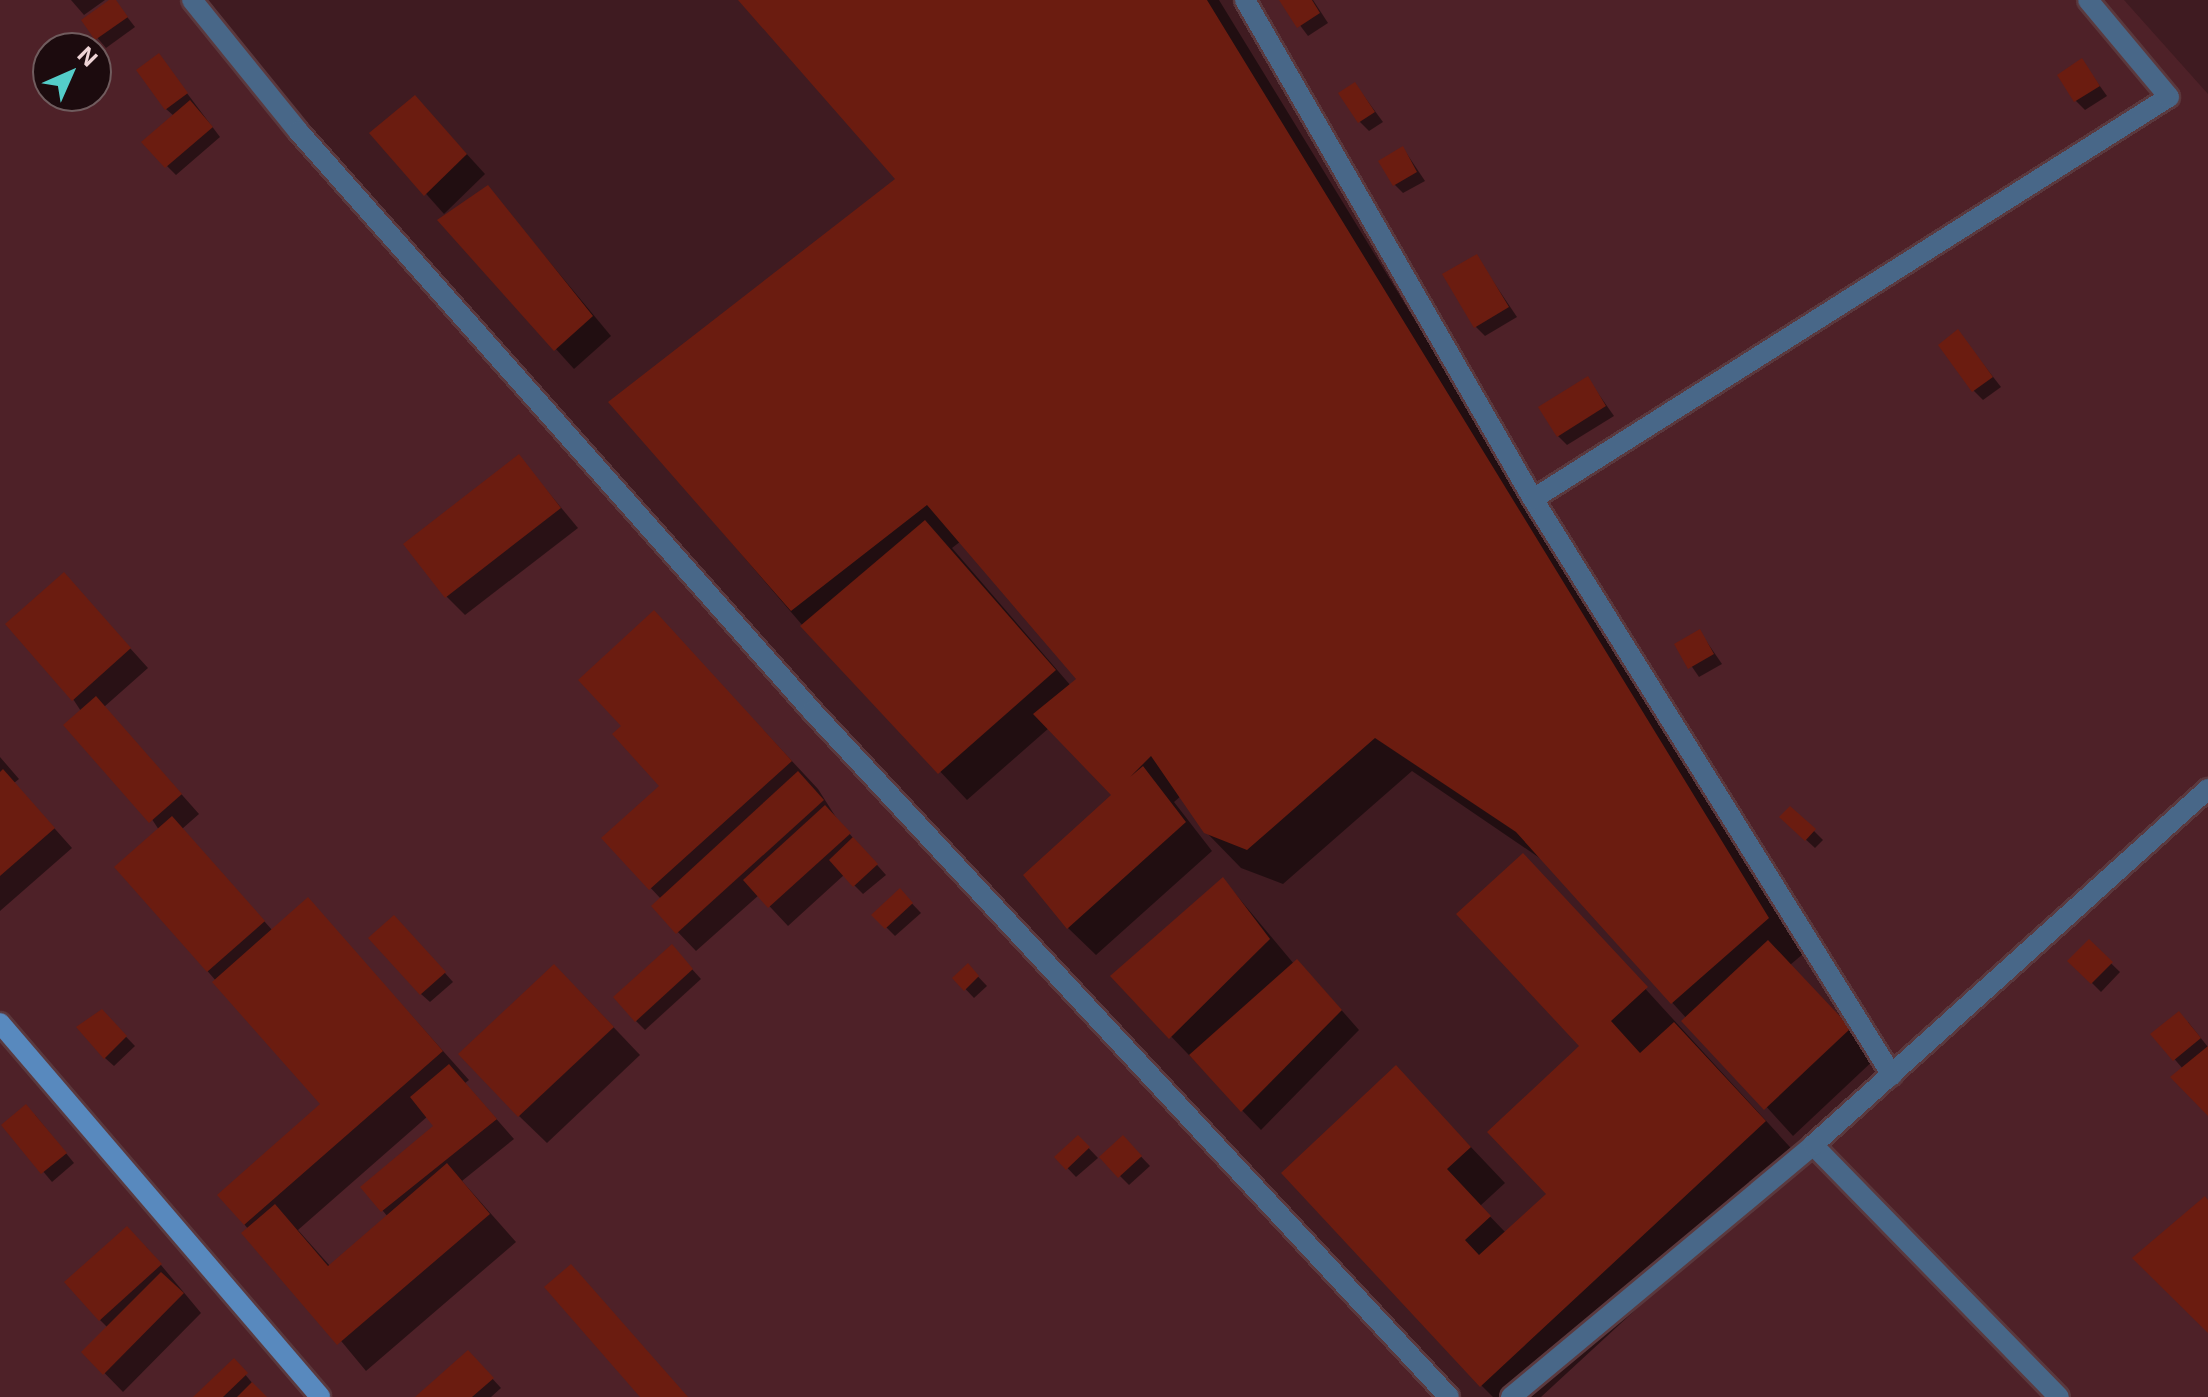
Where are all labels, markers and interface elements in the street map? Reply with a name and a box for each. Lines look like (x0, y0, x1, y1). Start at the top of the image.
north arrow (32, 32, 112, 112)
text: N (72, 41, 103, 72)

